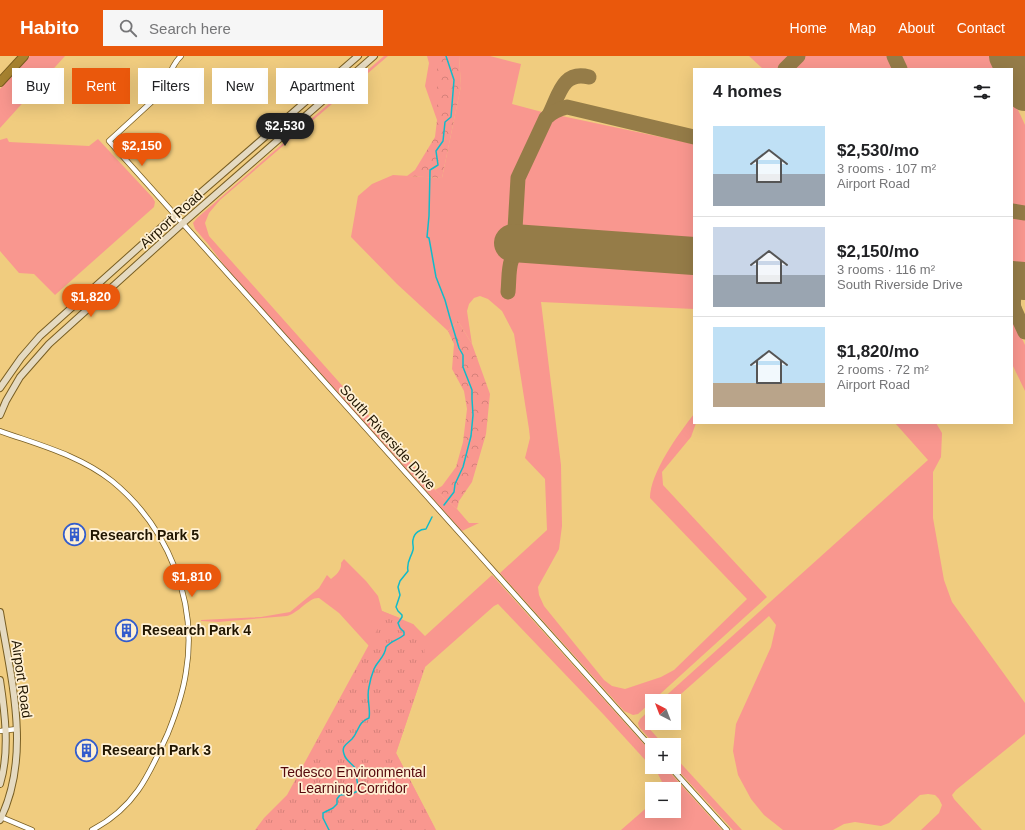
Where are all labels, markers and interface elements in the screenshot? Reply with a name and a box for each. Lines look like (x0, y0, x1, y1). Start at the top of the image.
search box (103, 10, 383, 46)
text: Habito (20, 17, 79, 38)
icon: search (117, 17, 139, 39)
text: Search here (149, 20, 231, 37)
text: Home (790, 20, 827, 36)
text: Map (849, 20, 876, 36)
text: About (898, 20, 935, 36)
text: Contact (957, 20, 1005, 36)
chip: Buy (12, 68, 64, 104)
chip: Rent (72, 68, 130, 104)
chip: Filters (138, 68, 204, 104)
chip: New (212, 68, 268, 104)
chip: Apartment (276, 68, 368, 104)
icon: filters (971, 81, 993, 103)
text: 4 homes (713, 82, 782, 101)
pin: $2,530 (252, 113, 318, 147)
text: $2,530 (265, 118, 305, 133)
pin: $2,150 (109, 133, 175, 167)
text: $2,150 (122, 138, 162, 153)
text: $2,530/mo (837, 141, 919, 160)
icon: home (745, 142, 793, 190)
text: 3 rooms · 107 m² (837, 161, 936, 176)
text: Airport Road (837, 176, 910, 191)
street label: Airport Road (136, 187, 206, 251)
text: $2,150/mo (837, 242, 919, 261)
icon: home (745, 243, 793, 291)
text: 3 rooms · 116 m² (837, 262, 935, 277)
text: South Riverside Drive (837, 277, 963, 292)
pin: $1,820 (58, 284, 124, 318)
text: $1,820 (71, 289, 111, 304)
text: $1,820/mo (837, 342, 919, 361)
icon: home (745, 343, 793, 391)
text: 2 rooms · 72 m² (837, 362, 929, 377)
text: Airport Road (837, 377, 910, 392)
street label: South Riverside Drive (337, 381, 439, 493)
building icon: Research Park 5 (61, 522, 87, 548)
place label: Research Park 5 (90, 527, 199, 543)
pin: $1,810 (159, 564, 225, 598)
text: $1,810 (172, 569, 212, 584)
building icon: Research Park 4 (114, 617, 140, 643)
place label: Research Park 4 (142, 622, 251, 638)
street label: Airport Road (9, 639, 35, 719)
north arrow (645, 694, 681, 730)
map controls (645, 694, 681, 818)
building icon: Research Park 3 (74, 737, 100, 763)
button: + (645, 738, 681, 774)
place label: Research Park 3 (102, 742, 211, 758)
park label: Tedesco Environmental Learning Corridor (280, 764, 426, 796)
button: − (645, 782, 681, 818)

